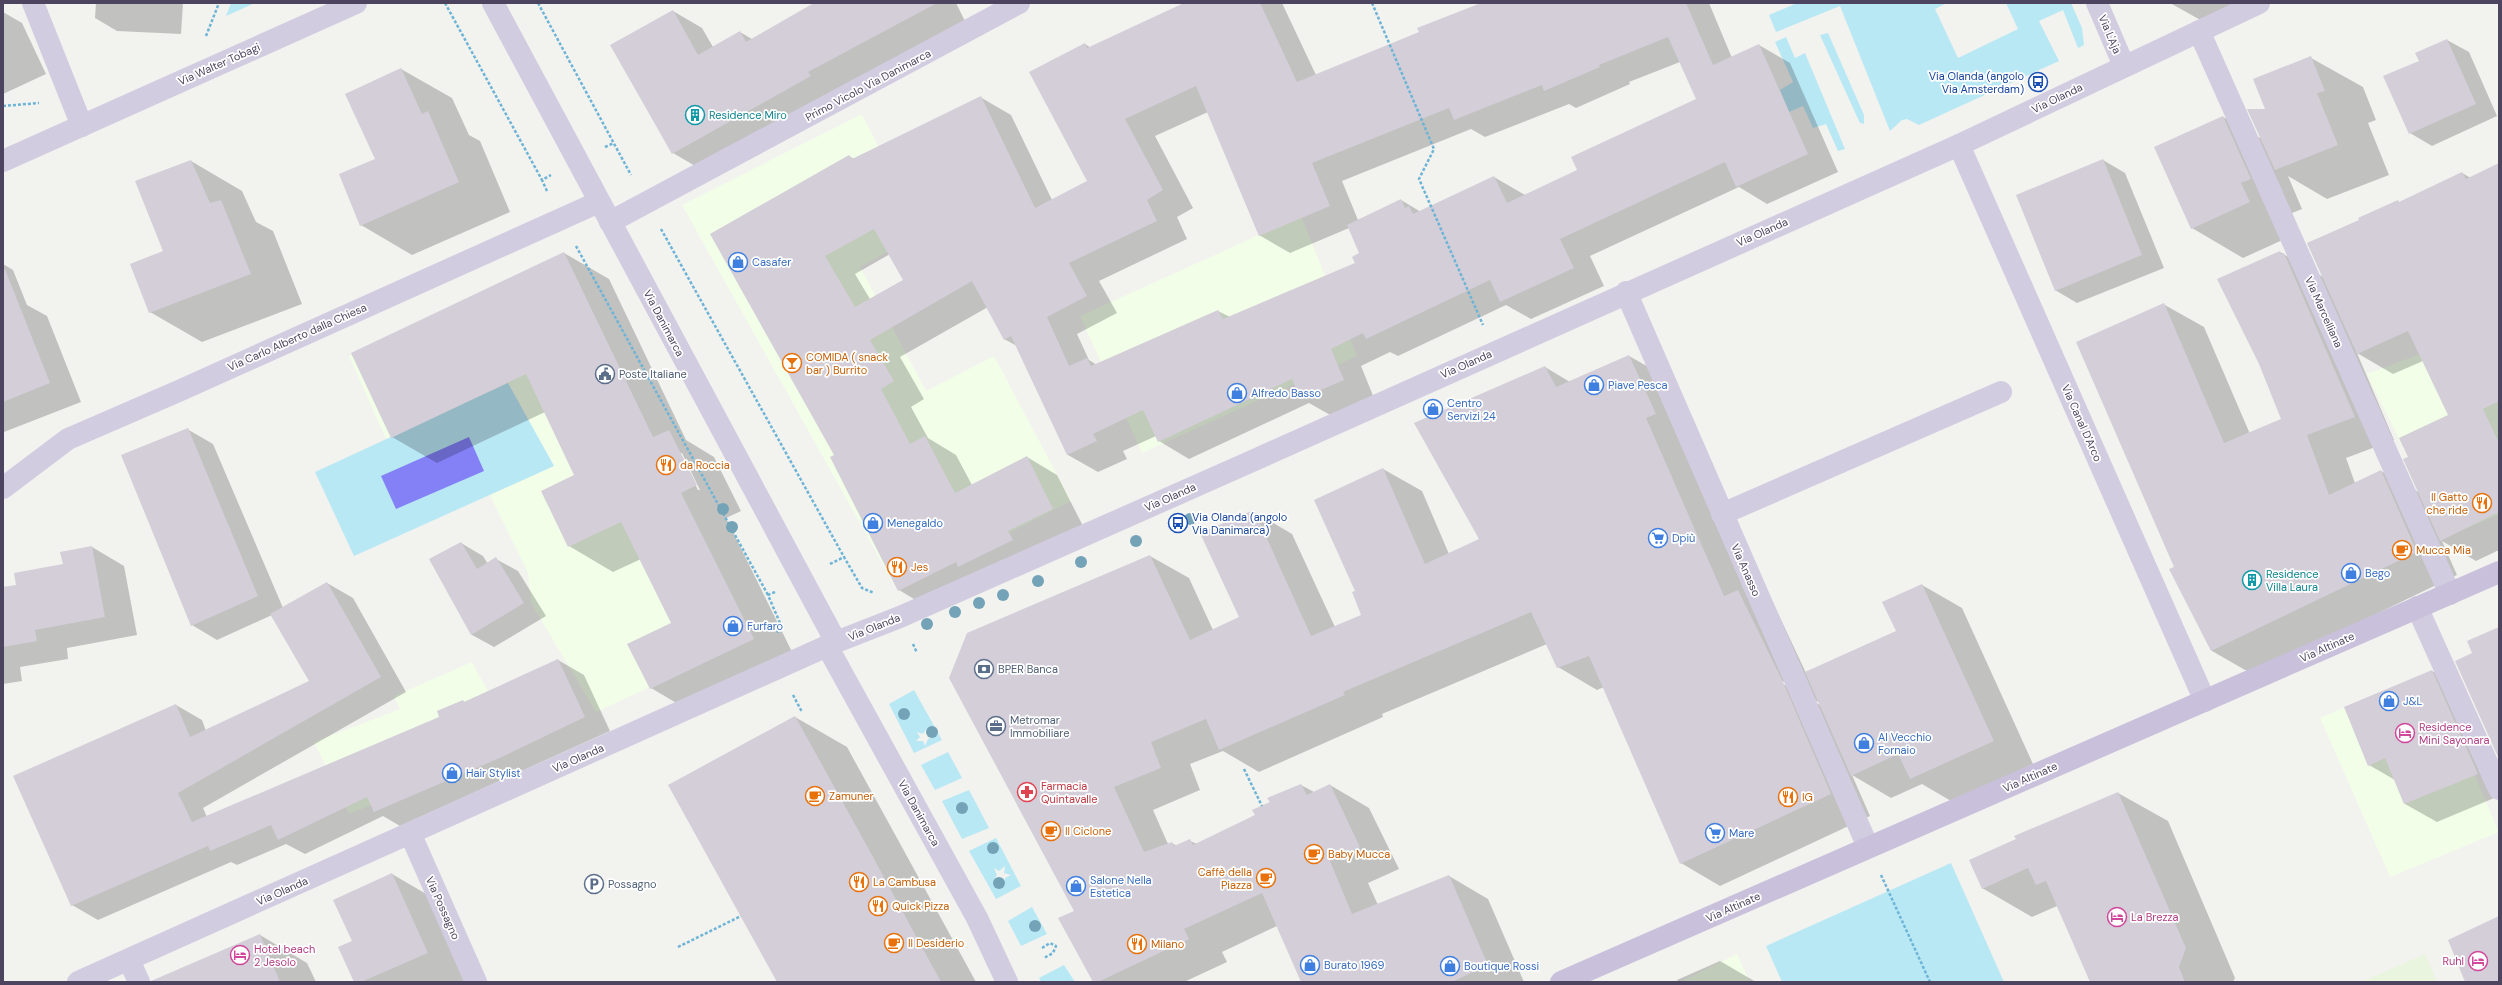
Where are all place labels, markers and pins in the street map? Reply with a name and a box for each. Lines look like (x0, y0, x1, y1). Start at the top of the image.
place label: Via Olanda (angolo Via Amsterdam) (1929, 69, 2024, 96)
bus stop icon: Via Olanda (angolo Via Amsterdam) (2027, 71, 2049, 93)
building icon: Residence Miro (684, 104, 706, 126)
place label: Residence Miro (709, 108, 787, 122)
shop icon: Casafer (727, 251, 749, 273)
place label: Casafer (752, 255, 791, 269)
place label: COMIDA ( snack bar ) Burrito (806, 350, 889, 377)
bar icon: COMIDA ( snack bar ) Burrito (781, 352, 803, 374)
public building icon: Poste Italiane (594, 363, 616, 385)
place label: Poste Italiane (619, 367, 687, 381)
shop icon: Piave Pesca (1583, 374, 1605, 396)
place label: Piave Pesca (1608, 378, 1668, 392)
shop icon: Alfredo Basso (1226, 382, 1248, 404)
place label: Alfredo Basso (1251, 386, 1321, 400)
place label: Centro Servizi 24 (1447, 396, 1496, 423)
shop icon: Centro Servizi 24 (1422, 398, 1444, 420)
restaurant icon: da Roccia (655, 454, 677, 476)
place label: da Roccia (680, 458, 730, 472)
place label: Il Gatto che ride (2426, 490, 2468, 517)
restaurant icon: Il Gatto che ride (2471, 492, 2493, 514)
place label: Via Olanda (angolo Via Danimarca) (1192, 510, 1287, 537)
shop icon: Menegaldo (862, 512, 884, 534)
bus stop icon: Via Olanda (angolo Via Danimarca) (1167, 512, 1189, 534)
place label: Menegaldo (887, 516, 943, 530)
supermarket icon: Dpiù (1647, 527, 1669, 549)
place label: Dpiù (1672, 531, 1695, 545)
cafe icon: Mucca Mia (2391, 539, 2413, 561)
place label: Mucca Mia (2416, 543, 2471, 557)
restaurant icon: Jes (886, 556, 908, 578)
place label: Jes (911, 560, 928, 574)
shop icon: Bego (2340, 562, 2362, 584)
place label: Bego (2365, 566, 2390, 580)
place label: Residence Villa Laura (2266, 567, 2319, 594)
building icon: Residence Villa Laura (2241, 569, 2263, 591)
shop icon: Furfaro (722, 615, 744, 637)
place label: Furfaro (747, 619, 783, 633)
bank icon: BPER Banca (973, 658, 995, 680)
place label: BPER Banca (998, 662, 1058, 676)
shop icon: J&L (2378, 690, 2400, 712)
place label: J&L (2403, 694, 2423, 708)
place label: Metromar Immobiliare (1010, 713, 1069, 740)
office icon: Metromar Immobiliare (985, 715, 1007, 737)
place label: Residence Mini Sayonara (2419, 720, 2489, 747)
hotel icon: Residence Mini Sayonara (2394, 722, 2416, 744)
place label: Al Vecchio Fornaio (1878, 730, 1932, 757)
shop icon: Al Vecchio Fornaio (1853, 732, 1875, 754)
shop icon: Hair Stylist (441, 762, 463, 784)
place label: Hair Stylist (466, 766, 521, 780)
place label: Farmacia Quintavalle (1041, 779, 1098, 806)
pharmacy icon: Farmacia Quintavalle (1016, 781, 1038, 803)
cafe icon: Zamuner (804, 785, 826, 807)
restaurant icon: IG (1777, 786, 1799, 808)
place label: Zamuner (829, 789, 874, 803)
place label: IG (1802, 790, 1813, 804)
cafe icon: Il Ciclone (1040, 820, 1062, 842)
supermarket icon: Mare (1704, 822, 1726, 844)
place label: Il Ciclone (1065, 824, 1111, 838)
place label: Mare (1729, 826, 1754, 840)
cafe icon: Baby Mucca (1303, 843, 1325, 865)
place label: Baby Mucca (1328, 847, 1390, 861)
place label: Caffè della Piazza (1198, 865, 1252, 892)
cafe icon: Caffè della Piazza (1255, 867, 1277, 889)
restaurant icon: La Cambusa (848, 871, 870, 893)
parking icon: Possagno (583, 873, 605, 895)
place label: Salone Nella Estetica (1090, 873, 1152, 900)
place label: La Cambusa (873, 875, 936, 889)
shop icon: Salone Nella Estetica (1065, 875, 1087, 897)
place label: Possagno (608, 877, 657, 891)
restaurant icon: Quick Pizza (867, 895, 889, 917)
place label: Quick Pizza (892, 899, 949, 913)
hotel icon: La Brezza (2106, 906, 2128, 928)
place label: La Brezza (2131, 910, 2179, 924)
cafe icon: Il Desiderio (883, 932, 905, 954)
restaurant icon: Milano (1126, 933, 1148, 955)
place label: Il Desiderio (908, 936, 964, 950)
place label: Milano (1151, 937, 1184, 951)
place label: Hotel beach 2 Jesolo (254, 942, 315, 969)
hotel icon: Hotel beach 2 Jesolo (229, 944, 251, 966)
hotel icon: Ruhl (2467, 950, 2489, 972)
shop icon: Burato 1969 (1299, 954, 1321, 976)
place label: Ruhl (2442, 954, 2464, 968)
shop icon: Boutique Rossi (1439, 955, 1461, 977)
place label: Burato 1969 (1324, 958, 1384, 972)
place label: Boutique Rossi (1464, 959, 1539, 973)

